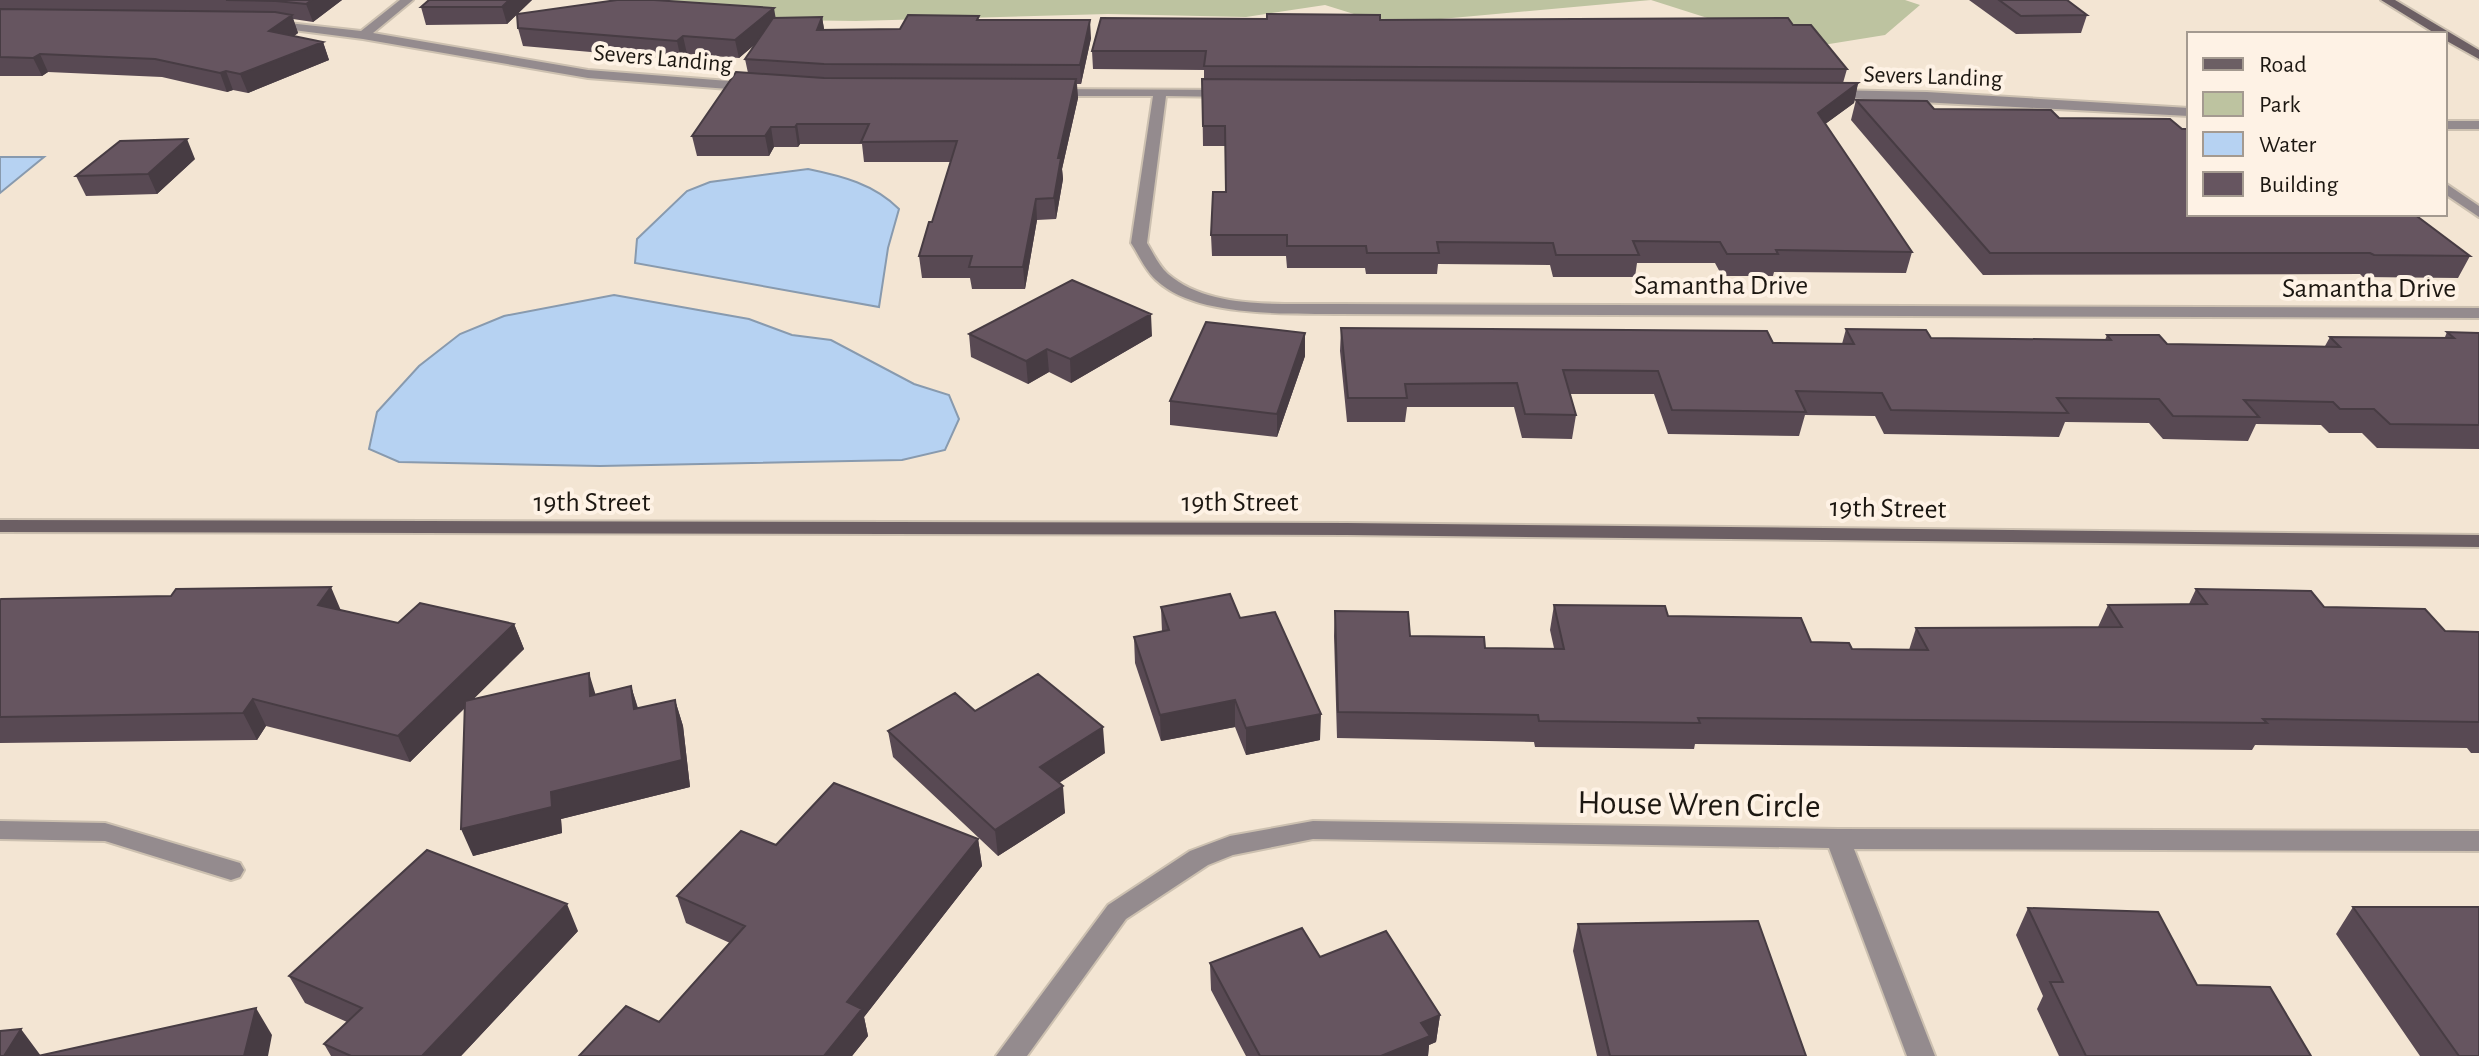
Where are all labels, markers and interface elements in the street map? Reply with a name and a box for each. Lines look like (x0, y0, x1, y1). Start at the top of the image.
legend (2187, 32, 2447, 216)
street label: Severs Landing (593, 41, 733, 77)
text: Road (2259, 53, 2307, 77)
street label: Severs Landing (1863, 63, 2003, 91)
text: Park (2259, 93, 2300, 117)
text: Water (2259, 133, 2317, 157)
text: Building (2259, 173, 2338, 197)
street label: Samantha Drive (1634, 272, 1808, 300)
street label: Samantha Drive (2282, 275, 2456, 303)
street label: 19th Street (534, 489, 650, 517)
street label: 19th Street (1182, 489, 1298, 517)
street label: 19th Street (1829, 494, 1947, 524)
street label: House Wren Circle (1577, 786, 1821, 824)

